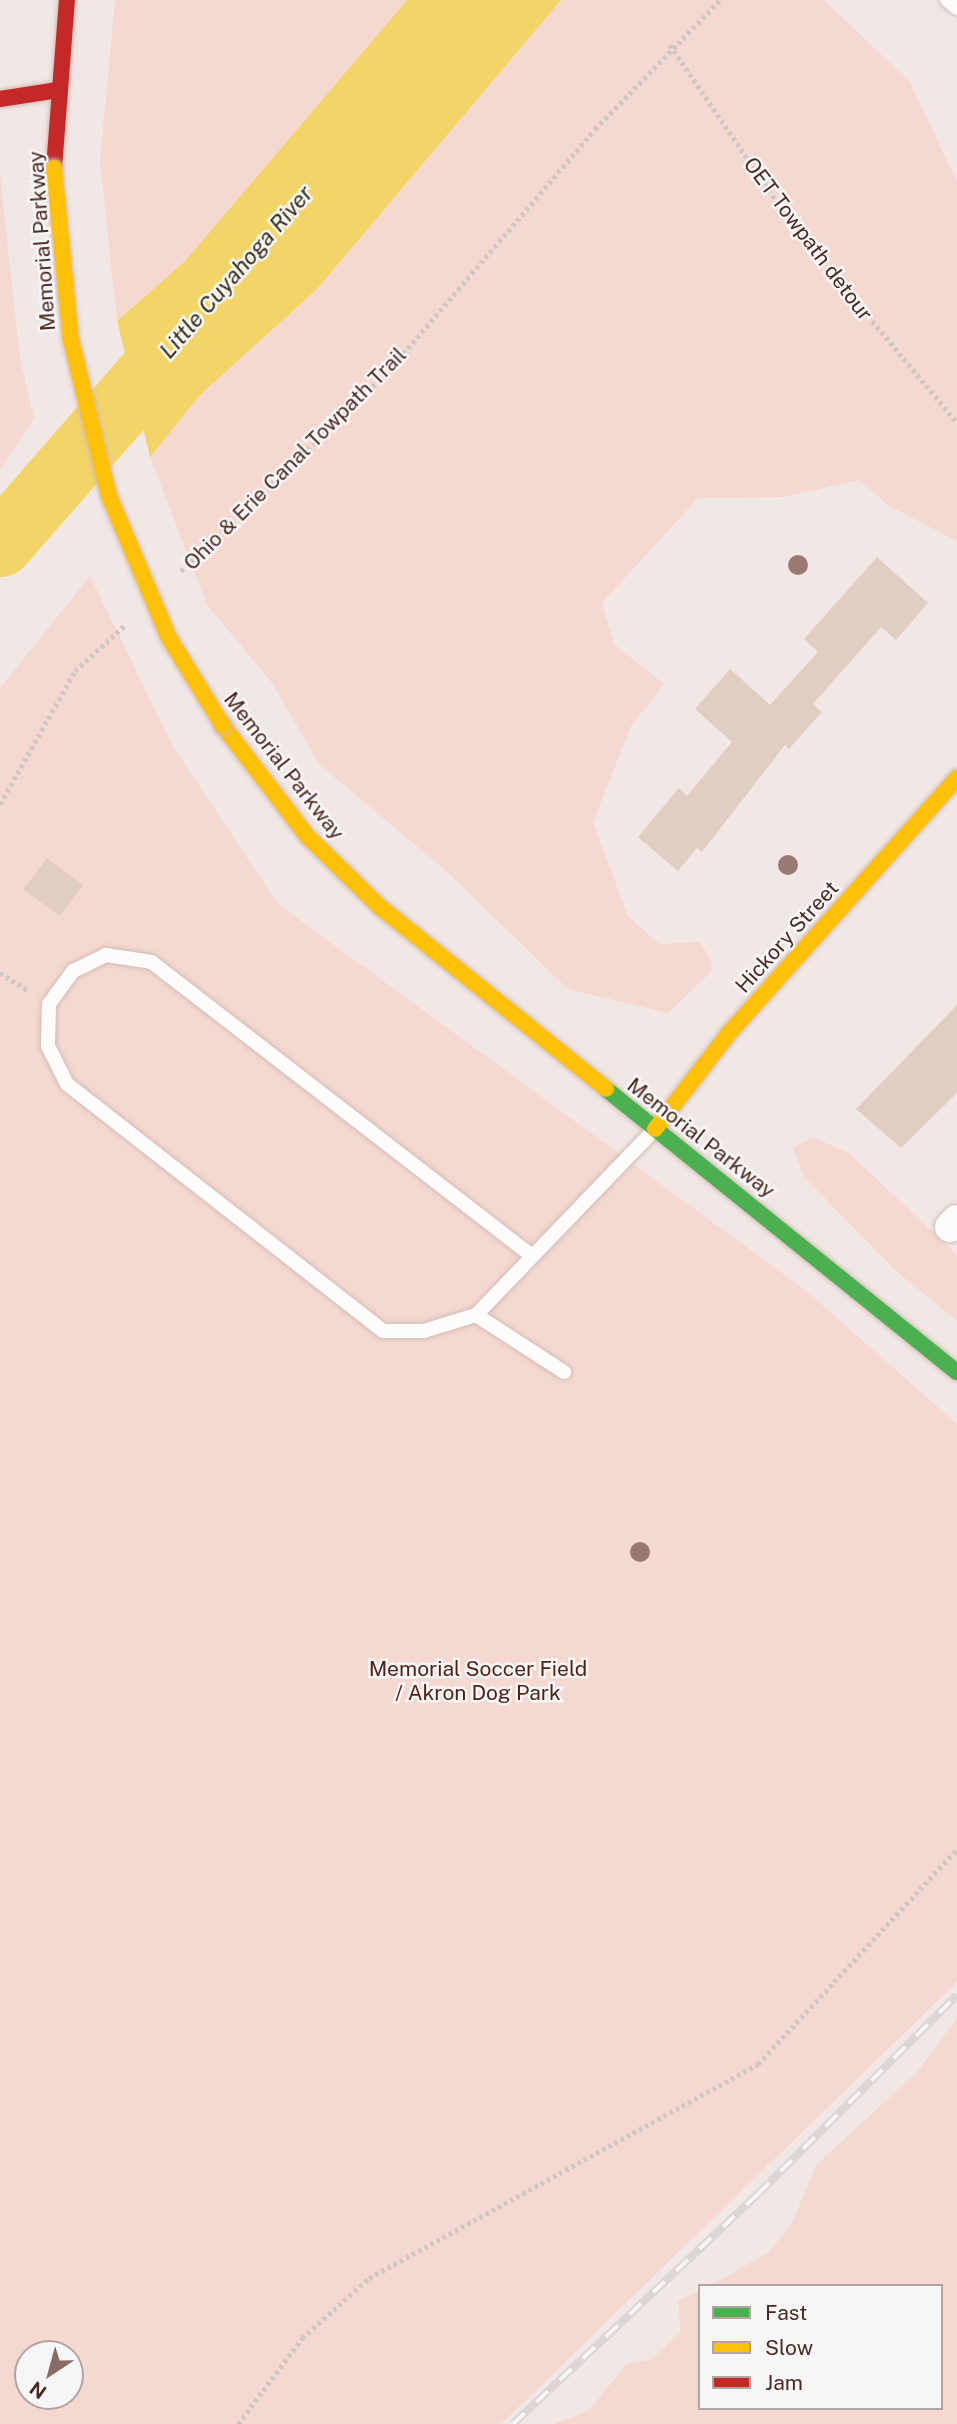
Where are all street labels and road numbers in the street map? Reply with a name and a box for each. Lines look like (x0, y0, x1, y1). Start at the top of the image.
street label: Memorial Parkway (23, 150, 61, 332)
street label: OET Towpath detour (738, 152, 878, 326)
street label: Ohio & Erie Canal Towpath Trail (178, 342, 412, 576)
street label: Memorial Parkway (218, 687, 350, 845)
street label: Hickory Street (730, 876, 844, 998)
street label: Memorial Parkway (622, 1072, 780, 1204)

